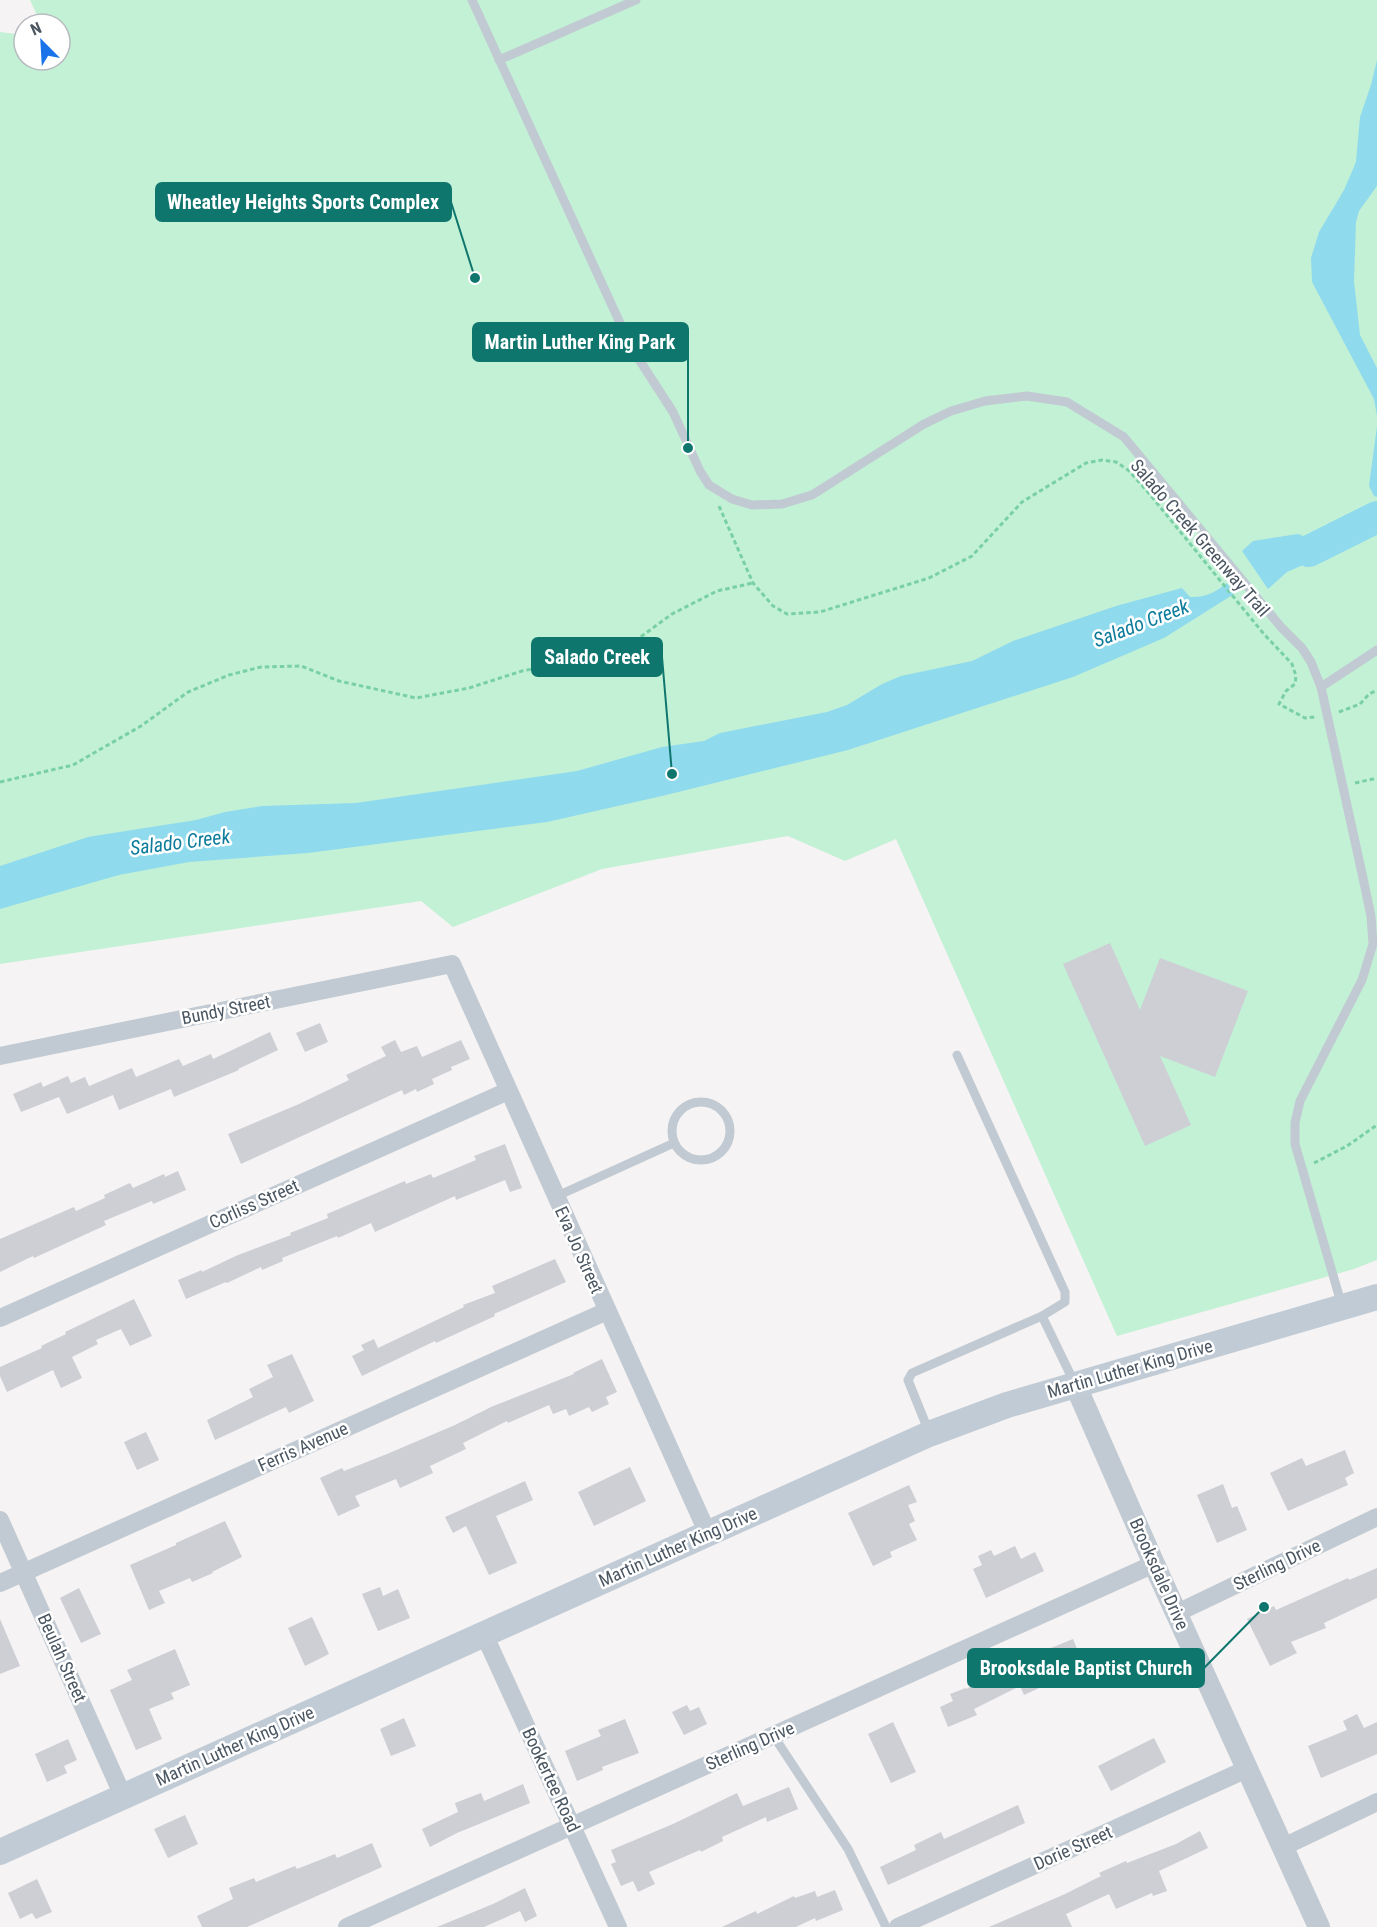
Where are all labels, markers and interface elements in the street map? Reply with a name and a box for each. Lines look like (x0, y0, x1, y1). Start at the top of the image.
north arrow (12, 12, 72, 72)
text: N (28, 18, 44, 39)
callout: Wheatley Heights Sports Complex (156, 183, 451, 221)
text: Wheatley Heights Sports Complex (167, 190, 439, 214)
callout: Martin Luther King Park (473, 323, 688, 361)
text: Martin Luther King Park (485, 330, 676, 354)
street label: Salado Creek Greenway Trail (1126, 455, 1274, 621)
water label: Salado Creek (1090, 594, 1192, 652)
callout: Salado Creek (532, 638, 662, 676)
text: Salado Creek (544, 645, 650, 669)
water label: Salado Creek (129, 824, 233, 860)
street label: Bundy Street (180, 991, 272, 1028)
street label: Corliss Street (206, 1174, 302, 1233)
street label: Eva Jo Street (551, 1203, 608, 1297)
street label: Martin Luther King Drive (1045, 1335, 1215, 1402)
street label: Ferris Avenue (255, 1417, 351, 1476)
street label: Martin Luther King Drive (595, 1502, 760, 1591)
street label: Brooksdale Drive (1126, 1515, 1193, 1633)
street label: Sterling Drive (1230, 1534, 1324, 1595)
street label: Beulah Street (34, 1610, 91, 1705)
callout: Brooksdale Baptist Church (968, 1649, 1204, 1687)
text: Brooksdale Baptist Church (980, 1656, 1192, 1680)
street label: Martin Luther King Drive (152, 1701, 317, 1790)
street label: Sterling Drive (702, 1717, 797, 1774)
street label: Bookertee Road (518, 1724, 585, 1835)
street label: Dorie Street (1030, 1821, 1115, 1874)

